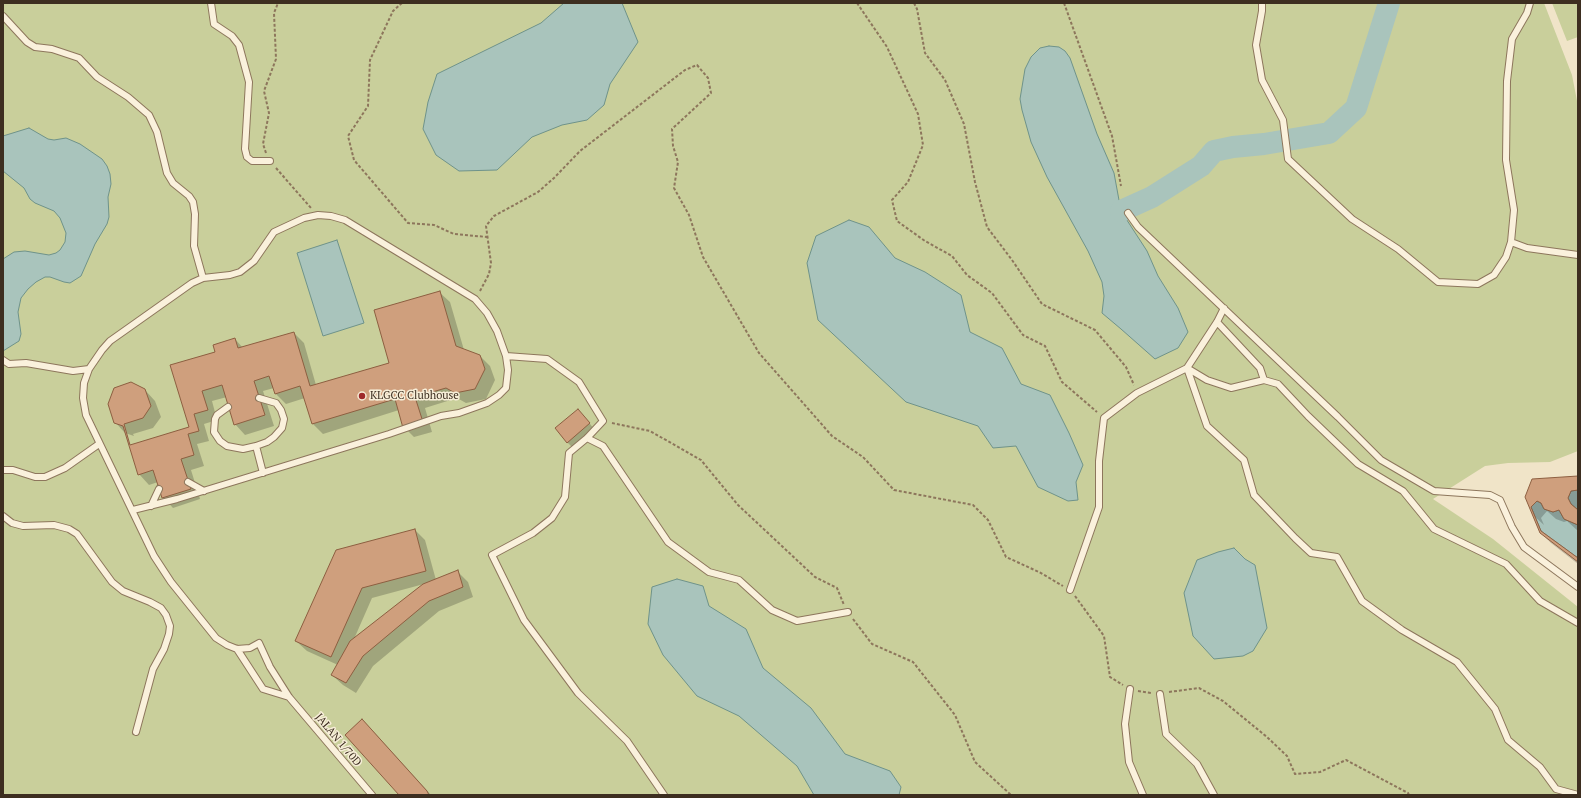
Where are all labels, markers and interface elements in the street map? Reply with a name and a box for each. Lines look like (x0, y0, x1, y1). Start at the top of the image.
place label: KLGCC Clubhouse (370, 389, 459, 403)
marker: KLGCC Clubhouse (357, 391, 367, 401)
street label: JALAN 1/70D (312, 711, 364, 769)

